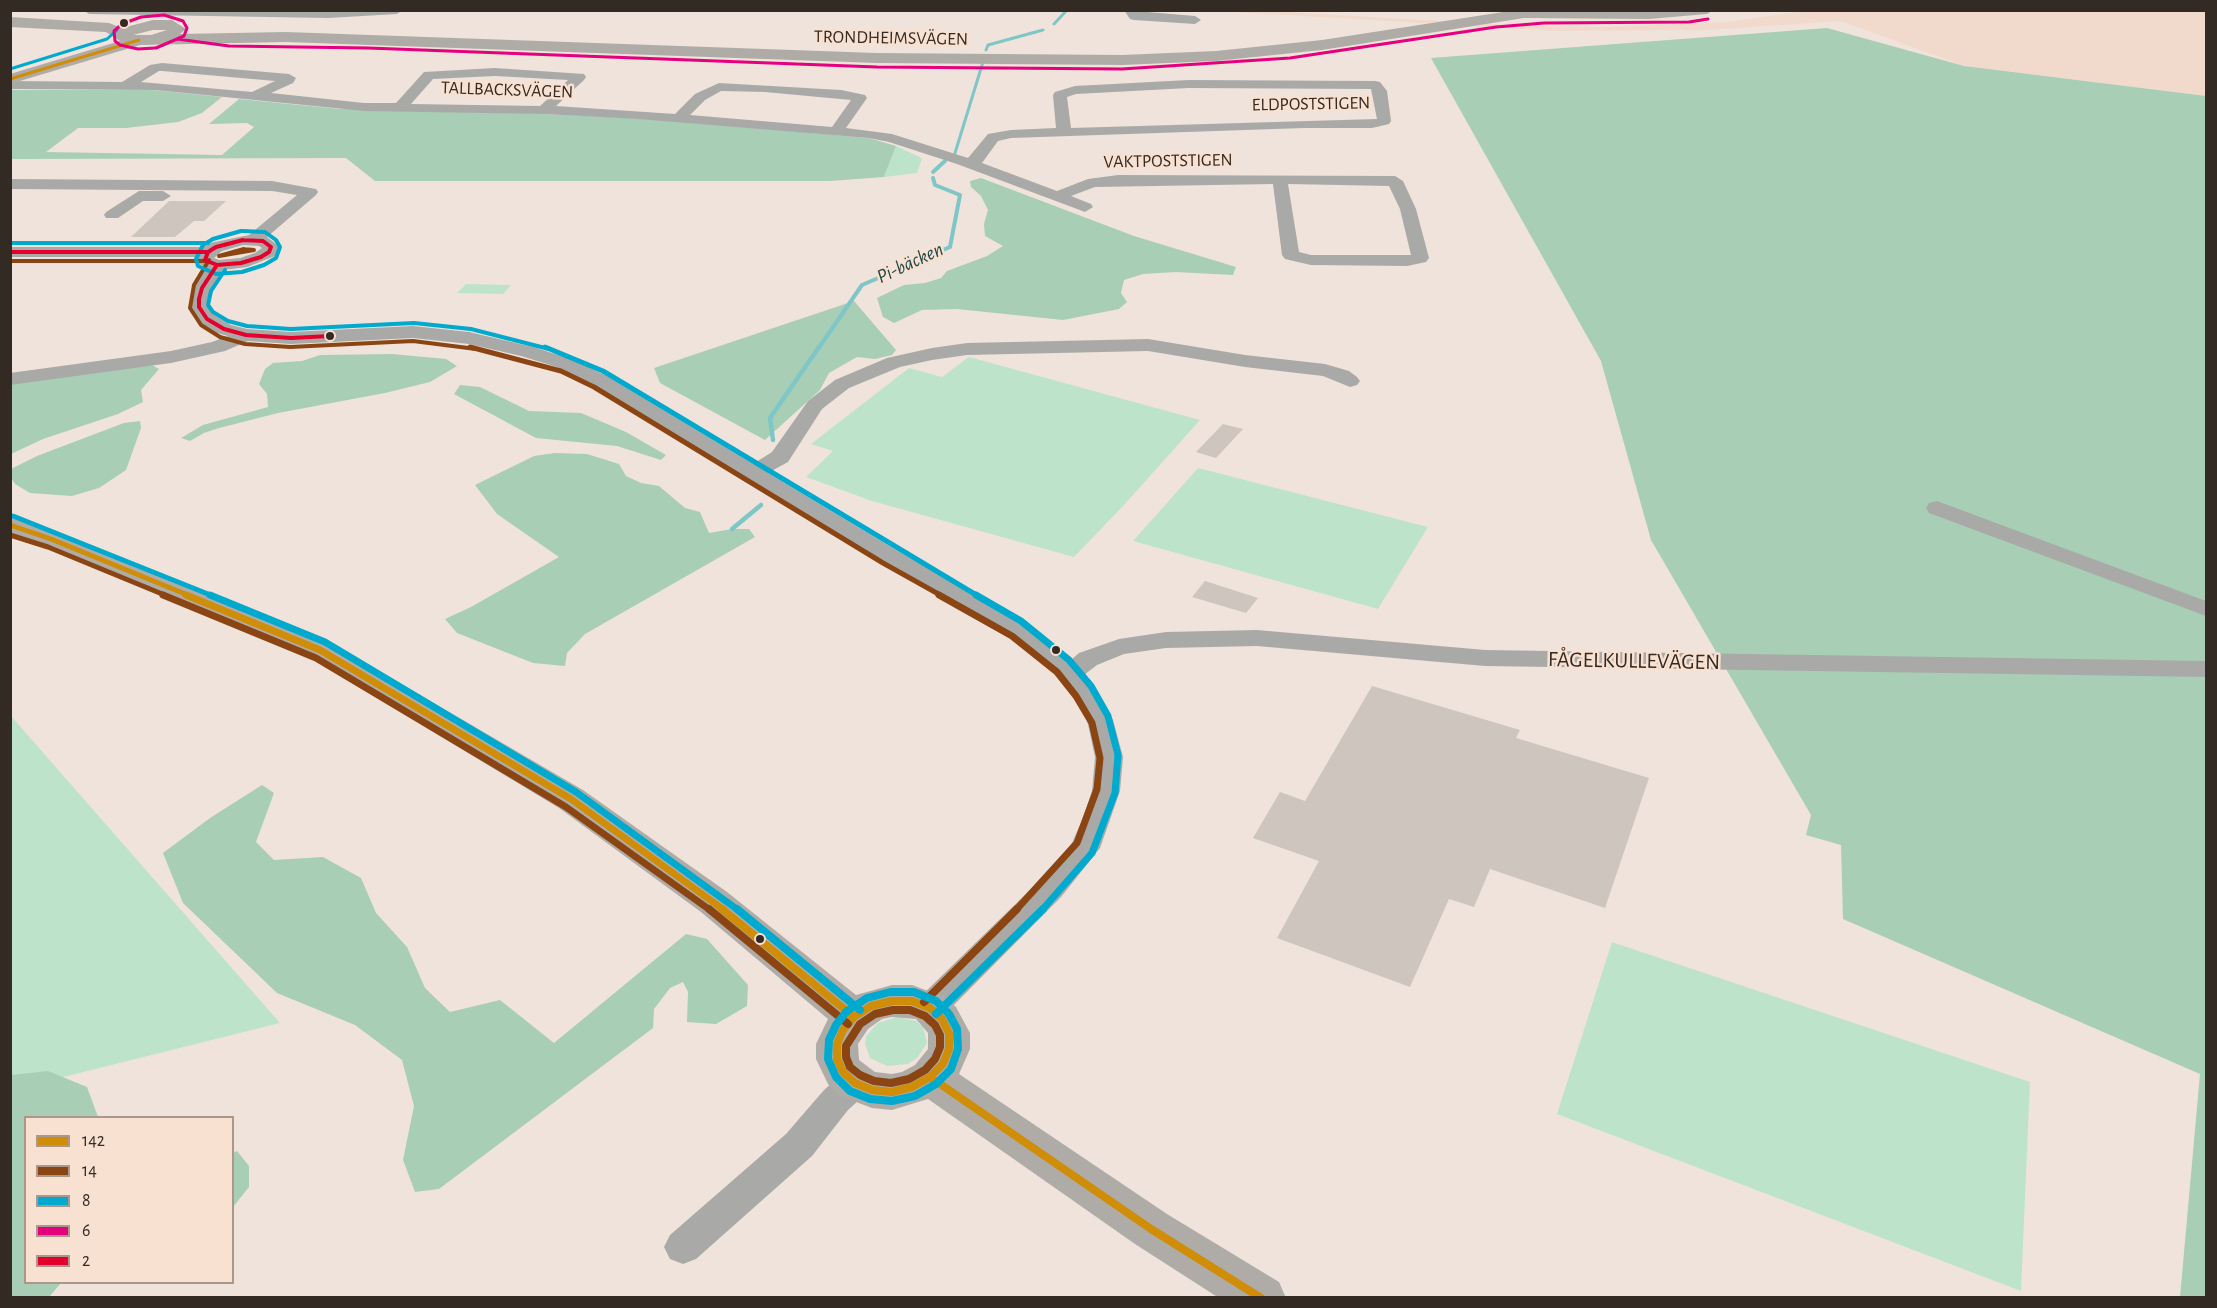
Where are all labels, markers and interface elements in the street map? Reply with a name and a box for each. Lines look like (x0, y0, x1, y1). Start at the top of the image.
unlabelled marker (118, 17, 130, 29)
street label: TRONDHEIMSVÄGEN (814, 26, 968, 50)
street label: TALLBACKSVÄGEN (440, 77, 574, 103)
street label: ELDPOSTSTIGEN (1252, 92, 1370, 116)
street label: VAKTPOSTSTIGEN (1103, 149, 1233, 173)
water label: Pi-bäcken (873, 237, 947, 289)
unlabelled marker (324, 330, 336, 342)
unlabelled marker (1050, 644, 1062, 656)
street label: FÅGELKULLEVÄGEN (1548, 646, 1720, 676)
unlabelled marker (754, 933, 766, 945)
legend (24, 1116, 234, 1284)
text: 142 (82, 1132, 105, 1150)
text: 14 (82, 1162, 97, 1180)
text: 8 (82, 1192, 91, 1210)
text: 6 (82, 1222, 90, 1240)
text: 2 (82, 1252, 90, 1270)

